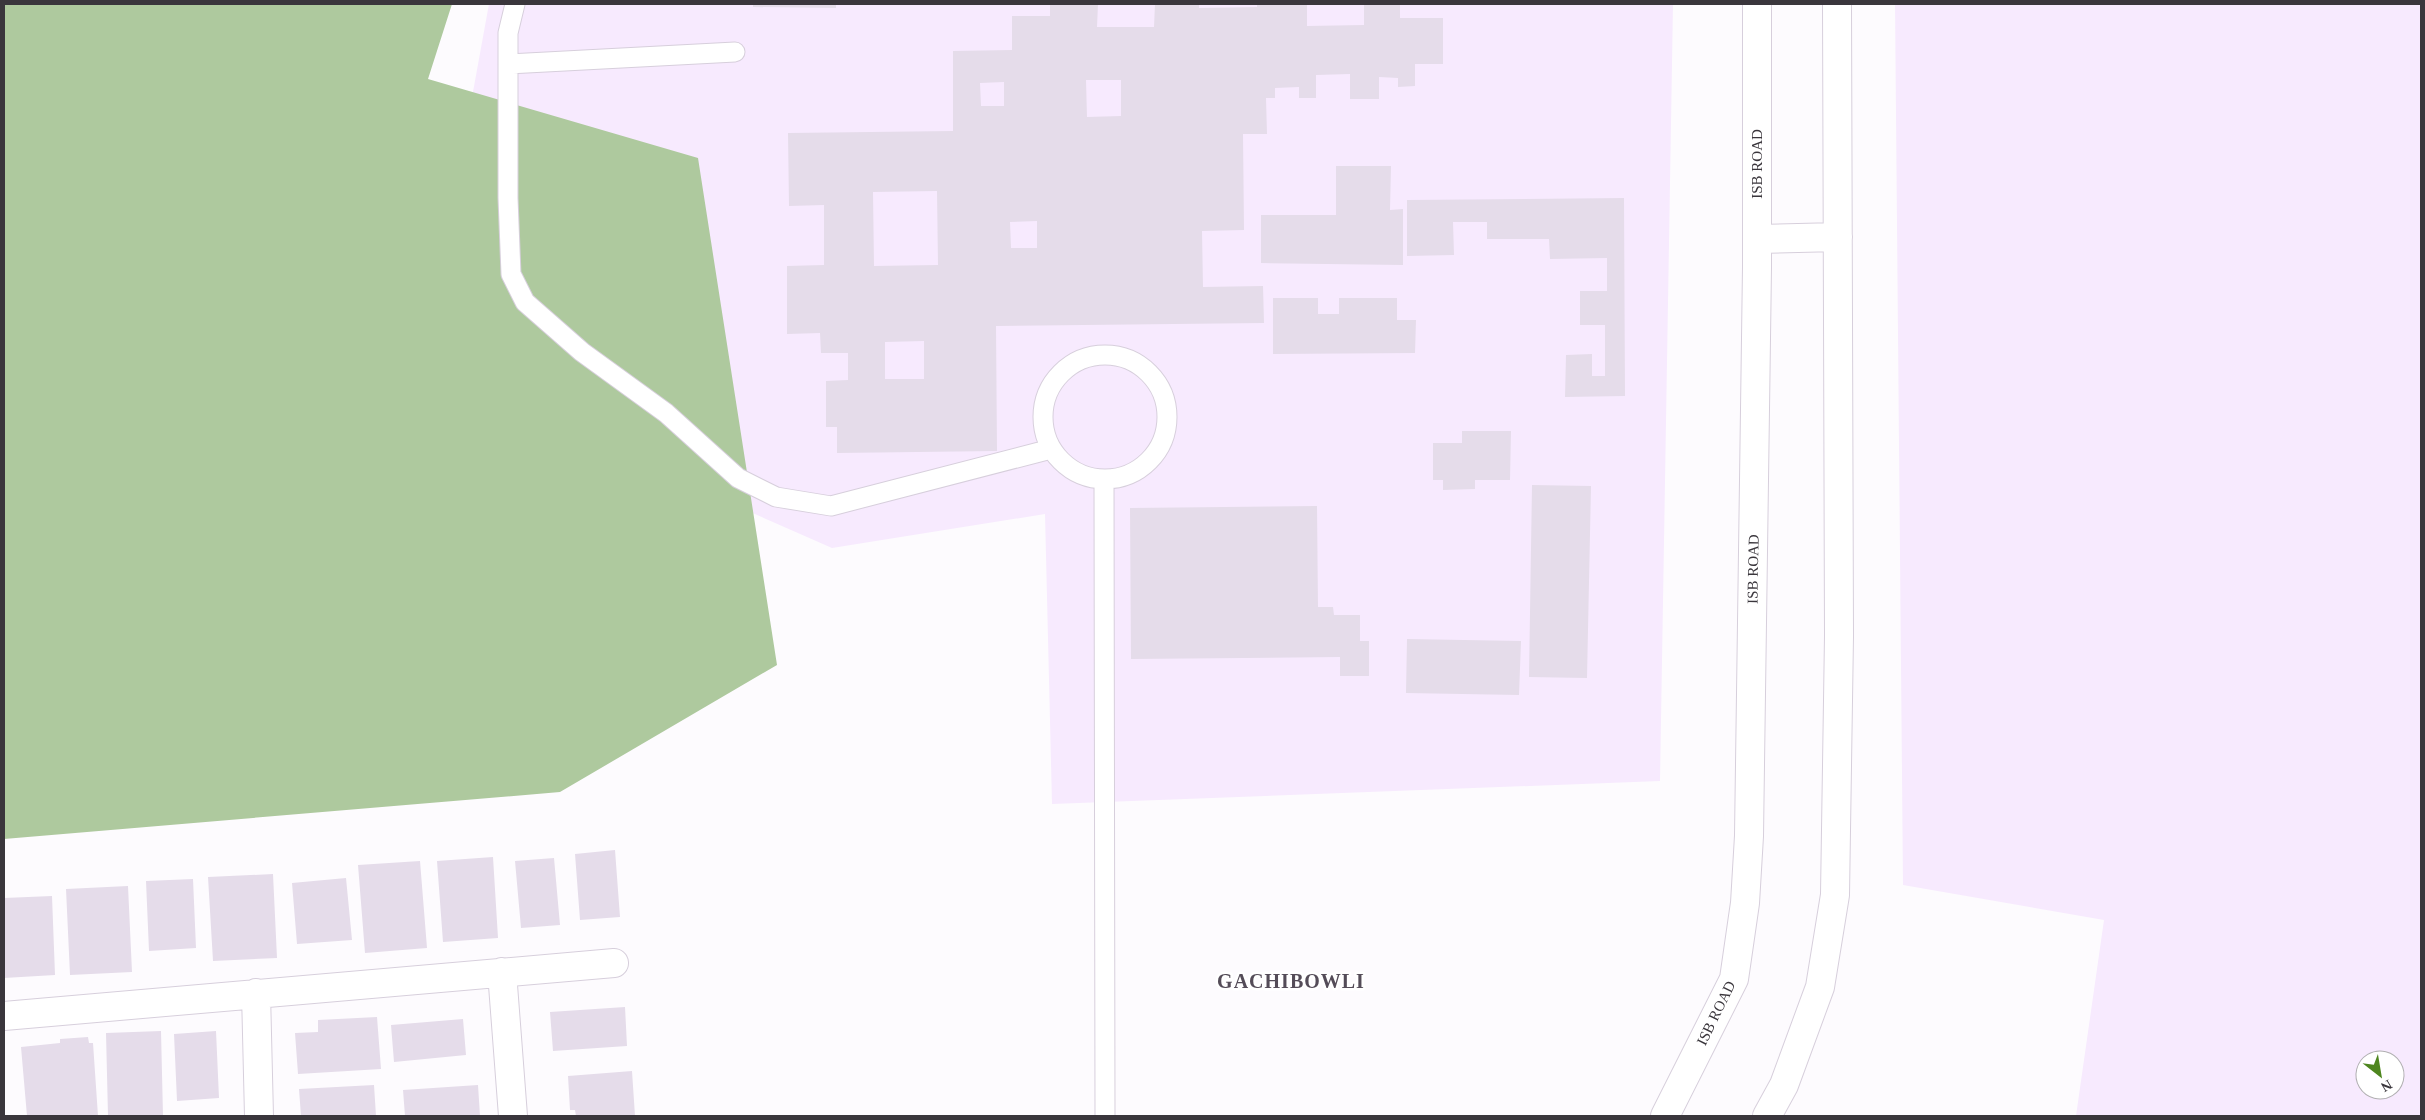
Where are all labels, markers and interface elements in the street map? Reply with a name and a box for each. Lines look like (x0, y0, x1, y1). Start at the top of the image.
street label: ISB ROAD (1749, 129, 1765, 199)
street label: ISB ROAD (1744, 534, 1762, 604)
district label: GACHIBOWLI (1217, 970, 1365, 992)
street label: ISB ROAD (1694, 978, 1739, 1048)
north arrow (2355, 1050, 2405, 1100)
text: N (2378, 1077, 2395, 1095)

